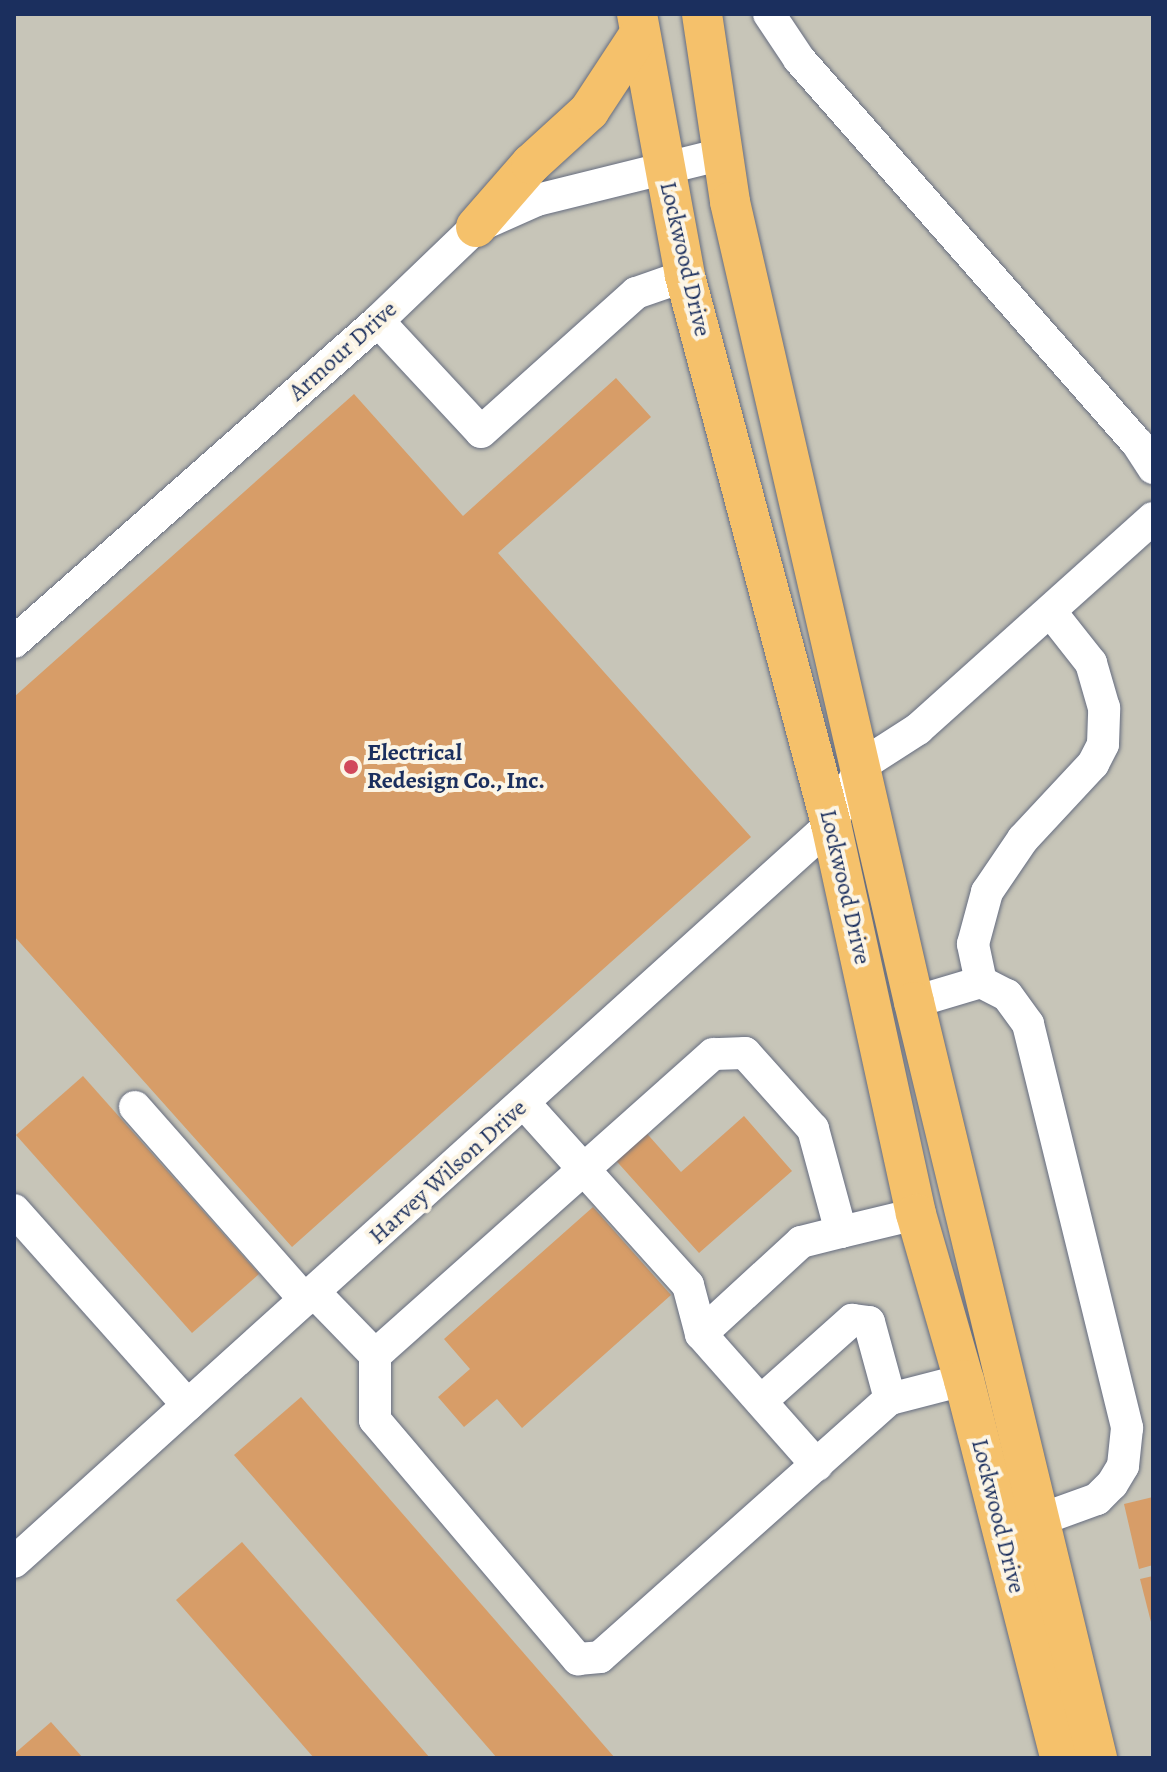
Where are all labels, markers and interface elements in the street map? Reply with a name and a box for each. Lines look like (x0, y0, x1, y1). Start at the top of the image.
street label: Lockwood Drive (653, 179, 717, 339)
street label: Armour Drive (283, 295, 403, 407)
place label: Electrical Redesign Co., Inc. (367, 739, 545, 795)
marker: Electrical Redesign Co., Inc. (342, 758, 360, 776)
street label: Lockwood Drive (813, 807, 877, 967)
street label: Harvey Wilson Drive (363, 1094, 533, 1250)
street label: Lockwood Drive (965, 1436, 1031, 1596)

